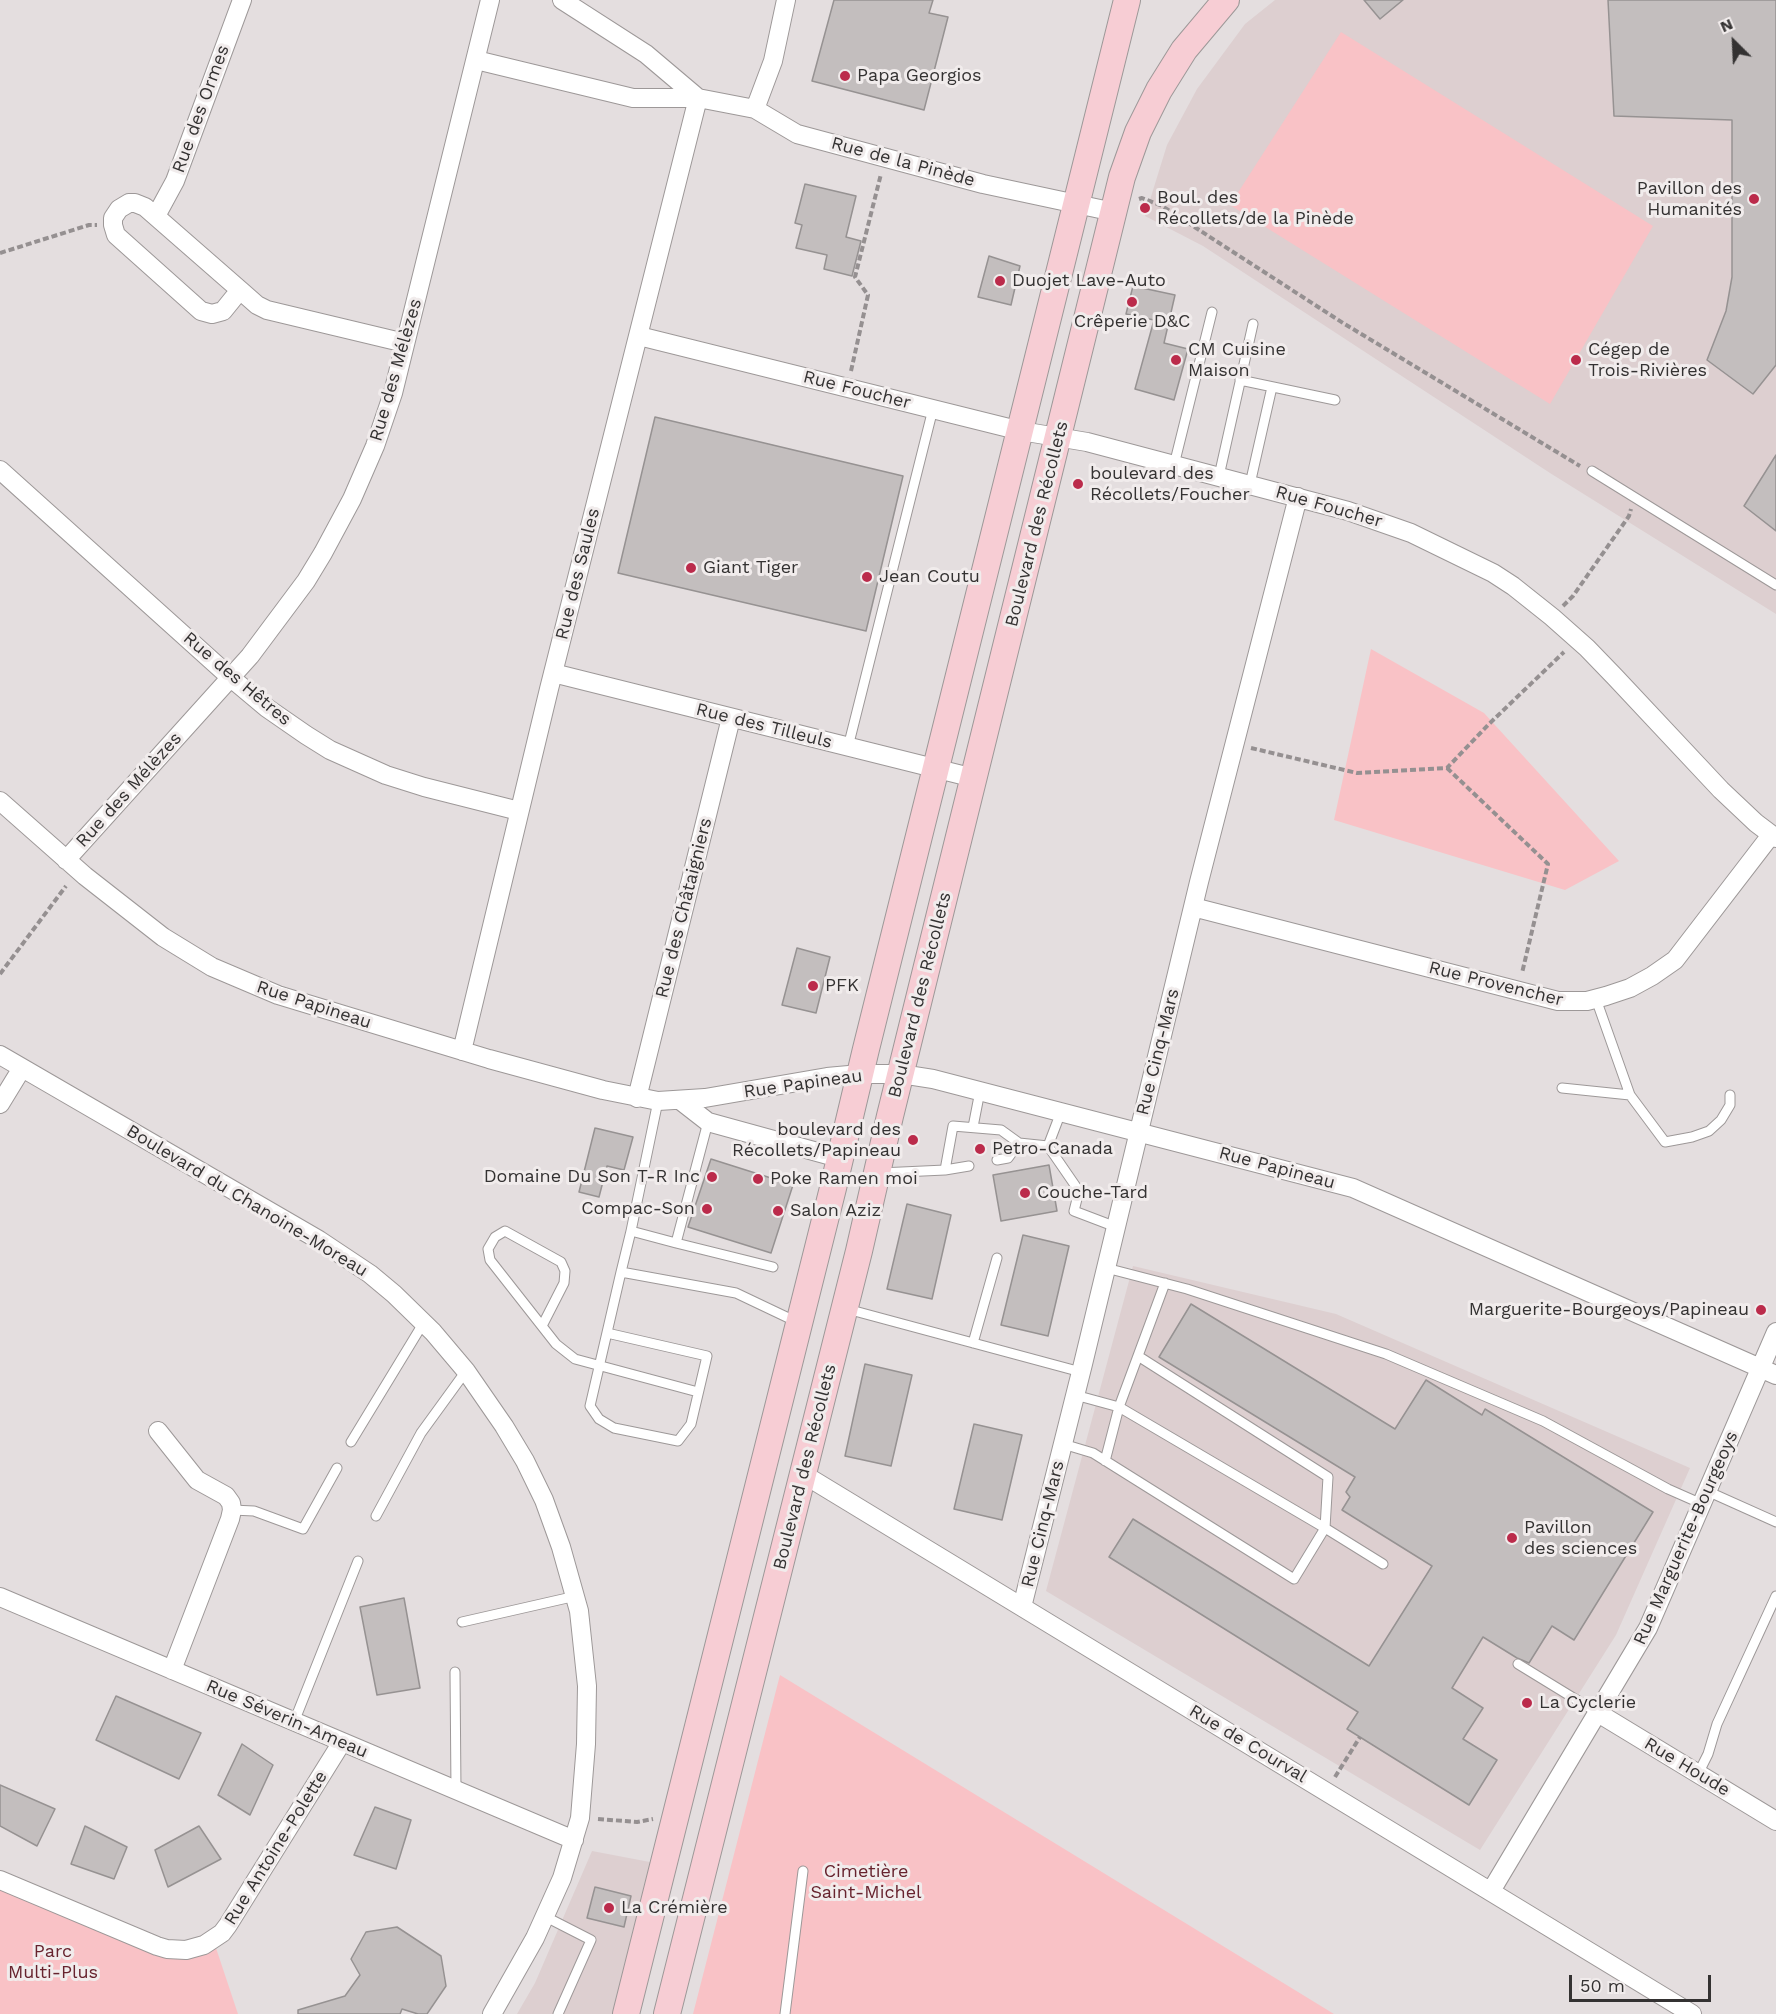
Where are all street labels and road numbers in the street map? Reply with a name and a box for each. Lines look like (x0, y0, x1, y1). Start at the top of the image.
street label: Rue des Ormes (168, 42, 234, 176)
street label: Rue de la Pinède (829, 132, 977, 192)
street label: Rue des Mélèzes (365, 296, 427, 444)
street label: Rue Foucher (801, 366, 913, 414)
street label: Boulevard des Récollets (1001, 419, 1073, 629)
street label: Rue Foucher (1273, 481, 1385, 533)
street label: Rue des Saules (551, 506, 605, 642)
street label: Rue des Hêtres (179, 628, 295, 730)
street label: Rue des Tilleuls (694, 699, 834, 753)
street label: Rue des Mélèzes (72, 728, 186, 852)
street label: Rue des Châtaigniers (651, 816, 717, 1000)
street label: Boulevard des Récollets (884, 890, 956, 1100)
street label: Rue Provencher (1426, 957, 1566, 1011)
street label: Rue Papineau (254, 976, 374, 1034)
street label: Rue Cinq-Mars (1132, 986, 1184, 1118)
street label: Rue Papineau (742, 1065, 864, 1103)
street label: Boulevard du Chanoine-Moreau (123, 1120, 371, 1282)
street label: Rue Papineau (1217, 1142, 1337, 1194)
street label: Boulevard des Récollets (769, 1362, 841, 1572)
street label: Rue Marguerite-Bourgeoys (1629, 1428, 1743, 1648)
street label: Rue Cinq-Mars (1017, 1458, 1069, 1590)
street label: Rue Séverin-Ameau (203, 1675, 371, 1763)
street label: Rue de Courval (1185, 1700, 1311, 1788)
street label: Rue Houde (1640, 1733, 1734, 1801)
street label: Rue Antoine-Polette (220, 1767, 332, 1929)

